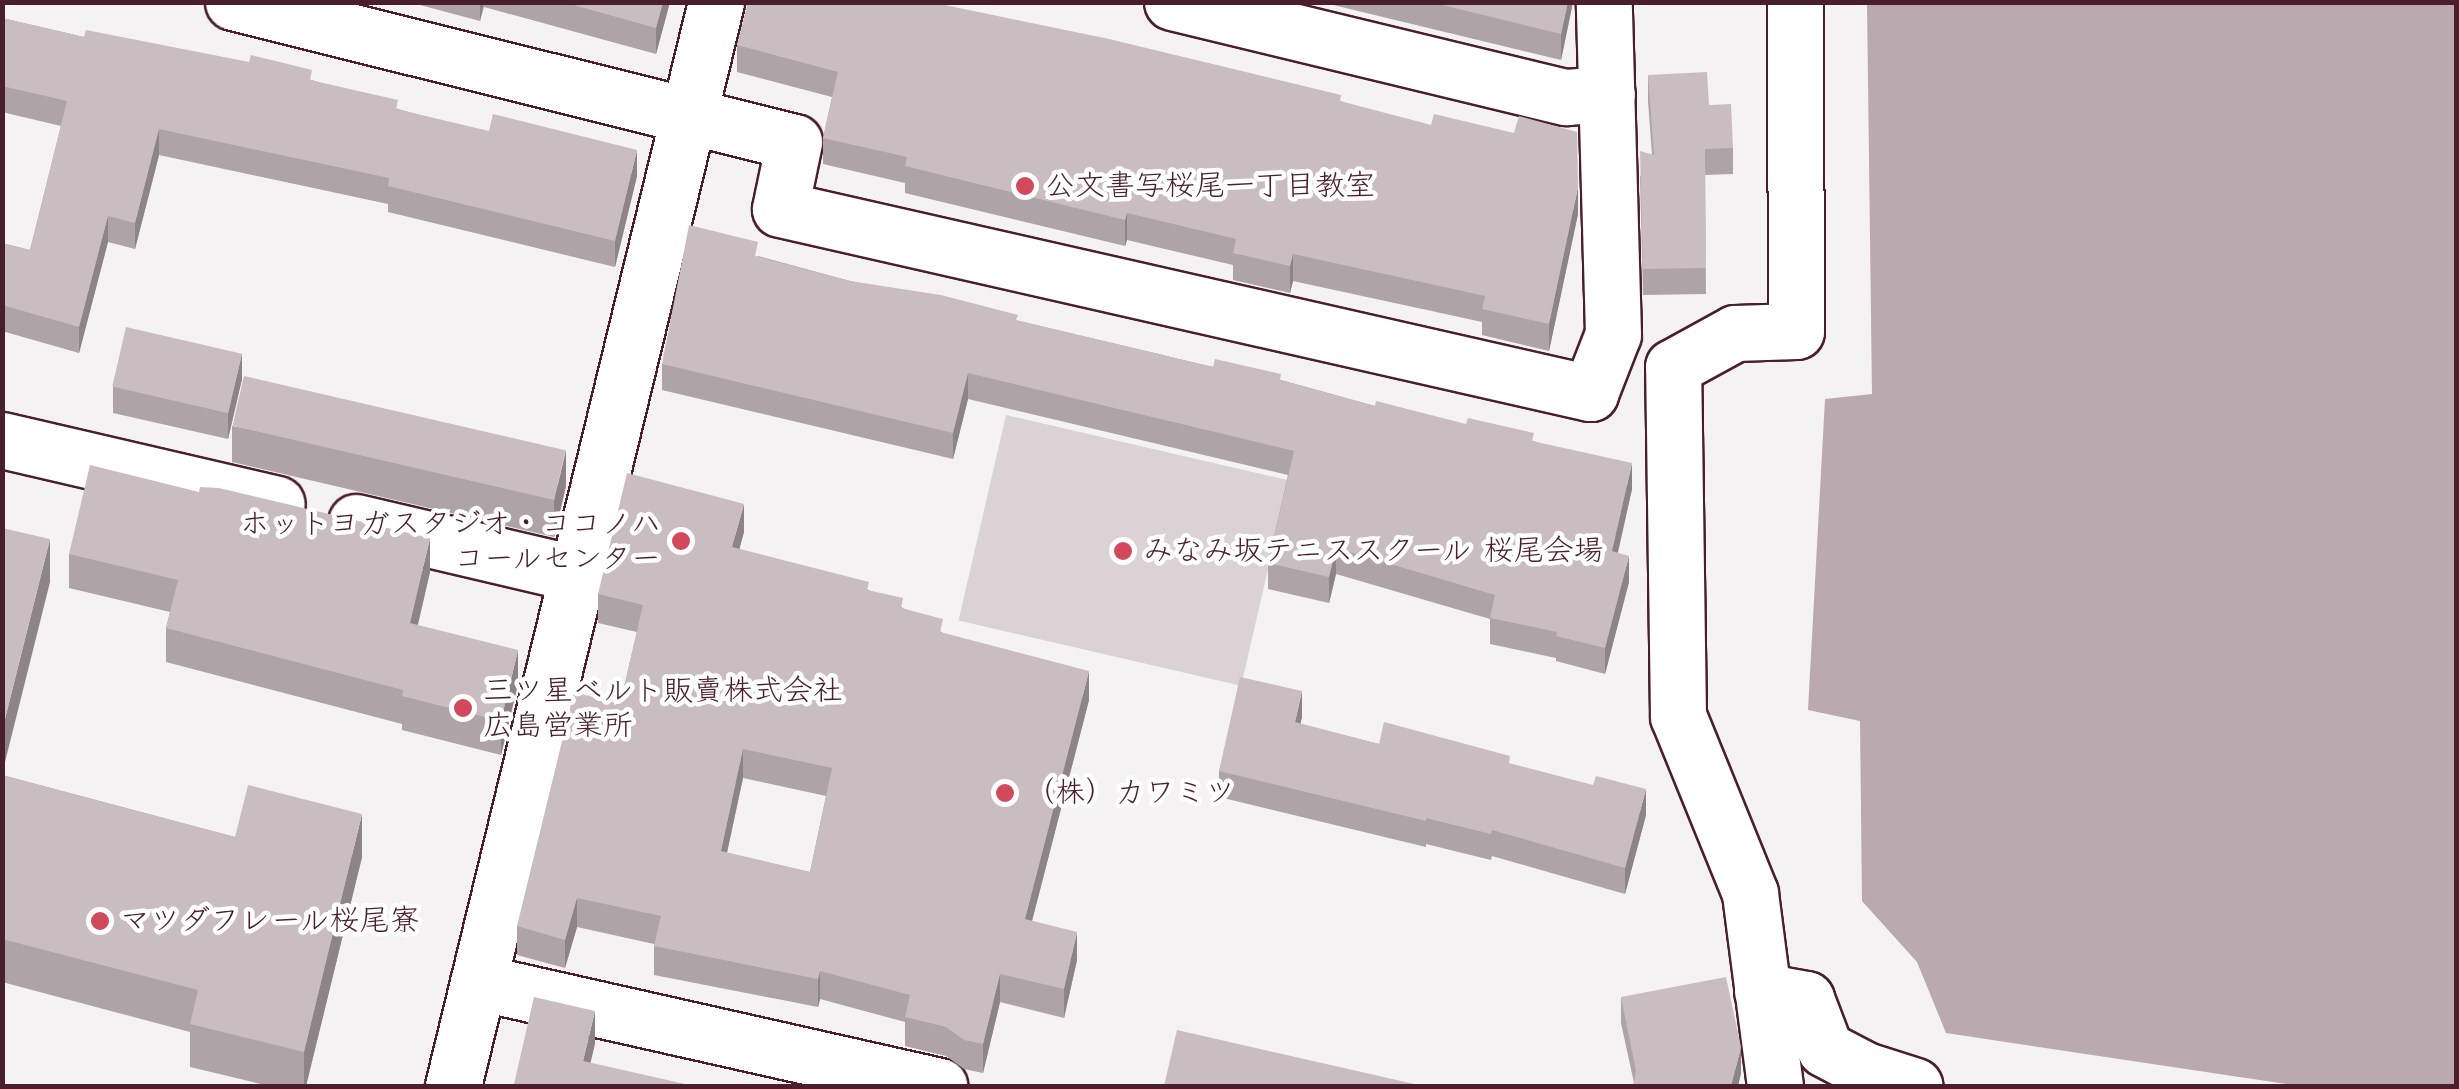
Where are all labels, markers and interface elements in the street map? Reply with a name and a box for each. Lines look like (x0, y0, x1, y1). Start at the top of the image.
place label: 公文書写桜尾一丁目教室 (1045, 168, 1375, 204)
marker: 公文書写桜尾一丁目教室 (1014, 175, 1036, 197)
place label: ホットヨガスタジオ・ココノハ コールセンター (241, 506, 661, 576)
marker: ホットヨガスタジオ・ココノハ コールセンター (670, 530, 692, 552)
place label: みなみ坂テニススクール 桜尾会場 (1143, 533, 1605, 569)
marker: みなみ坂テニススクール 桜尾会場 (1112, 540, 1134, 562)
place label: 三ツ星ベルト販賣株式会社 広島営業所 (483, 673, 843, 744)
marker: 三ツ星ベルト販賣株式会社 広島営業所 (452, 697, 474, 719)
place label: （株）カワミツ (1025, 775, 1235, 811)
marker: （株）カワミツ (994, 782, 1016, 804)
place label: マツダフレール桜尾寮 (120, 903, 421, 939)
marker: マツダフレール桜尾寮 (89, 910, 111, 932)

